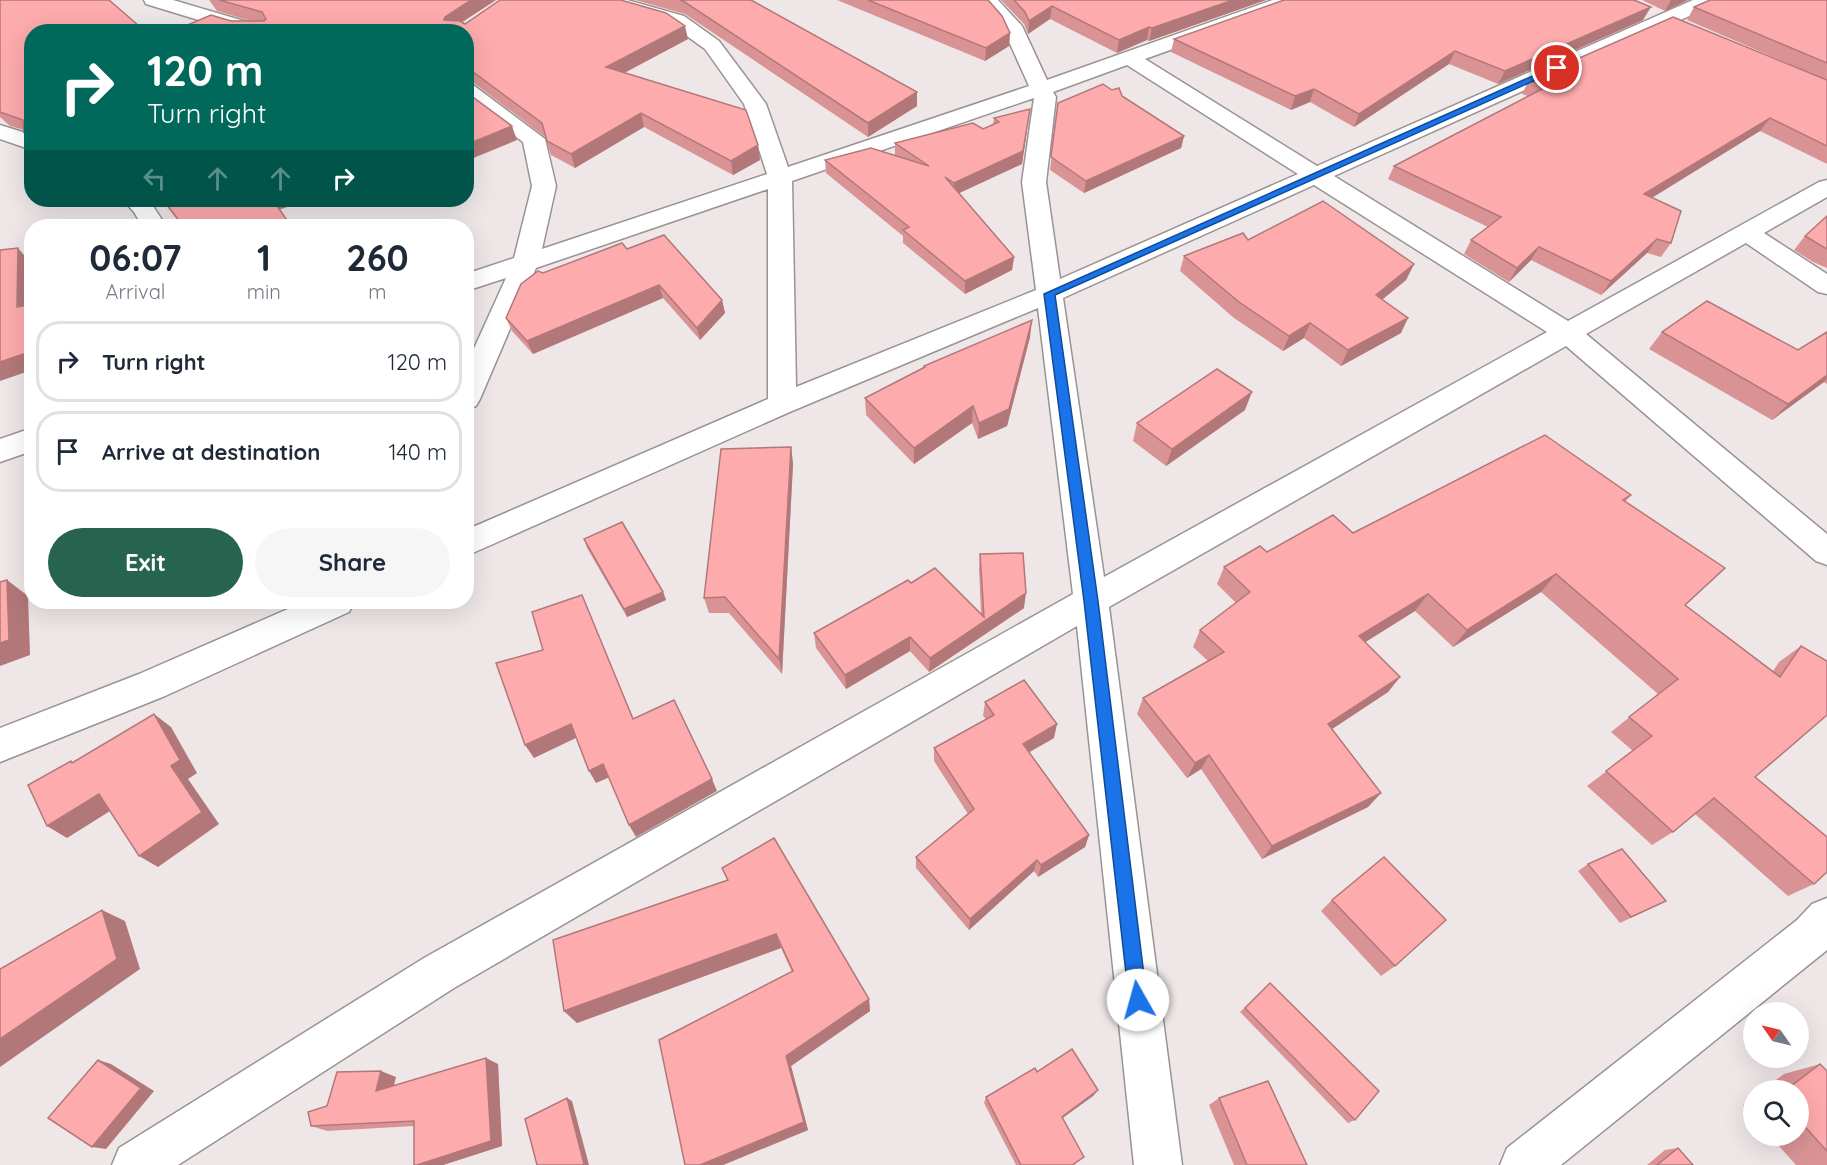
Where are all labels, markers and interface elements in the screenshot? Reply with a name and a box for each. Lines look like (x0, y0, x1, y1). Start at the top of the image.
pin (1531, 42, 1582, 93)
text: 120 m (147, 44, 264, 97)
icon: right (48, 48, 126, 126)
icon: arrive (1540, 51, 1573, 84)
text: Turn right (147, 96, 266, 130)
icon: left (138, 162, 171, 195)
icon: ahead (201, 162, 234, 195)
icon: ahead (264, 162, 297, 195)
icon: right (327, 162, 360, 195)
text: 06:07 (89, 235, 182, 280)
text: 1 (257, 235, 271, 280)
text: 260 (346, 235, 409, 280)
text: Arrival (105, 279, 165, 304)
text: min (247, 279, 281, 304)
text: m (368, 279, 387, 304)
icon: right (51, 345, 84, 378)
text: Turn right (102, 348, 206, 376)
text: 120 m (388, 348, 447, 376)
icon: arrive (51, 435, 84, 468)
text: Arrive at destination (102, 438, 320, 466)
text: 140 m (388, 438, 447, 466)
button: Exit (48, 528, 243, 597)
button: Share (255, 528, 450, 597)
position arrow (1106, 968, 1170, 1032)
north arrow (1743, 1002, 1809, 1068)
map controls (1743, 1002, 1809, 1146)
button: search (1743, 1080, 1809, 1146)

